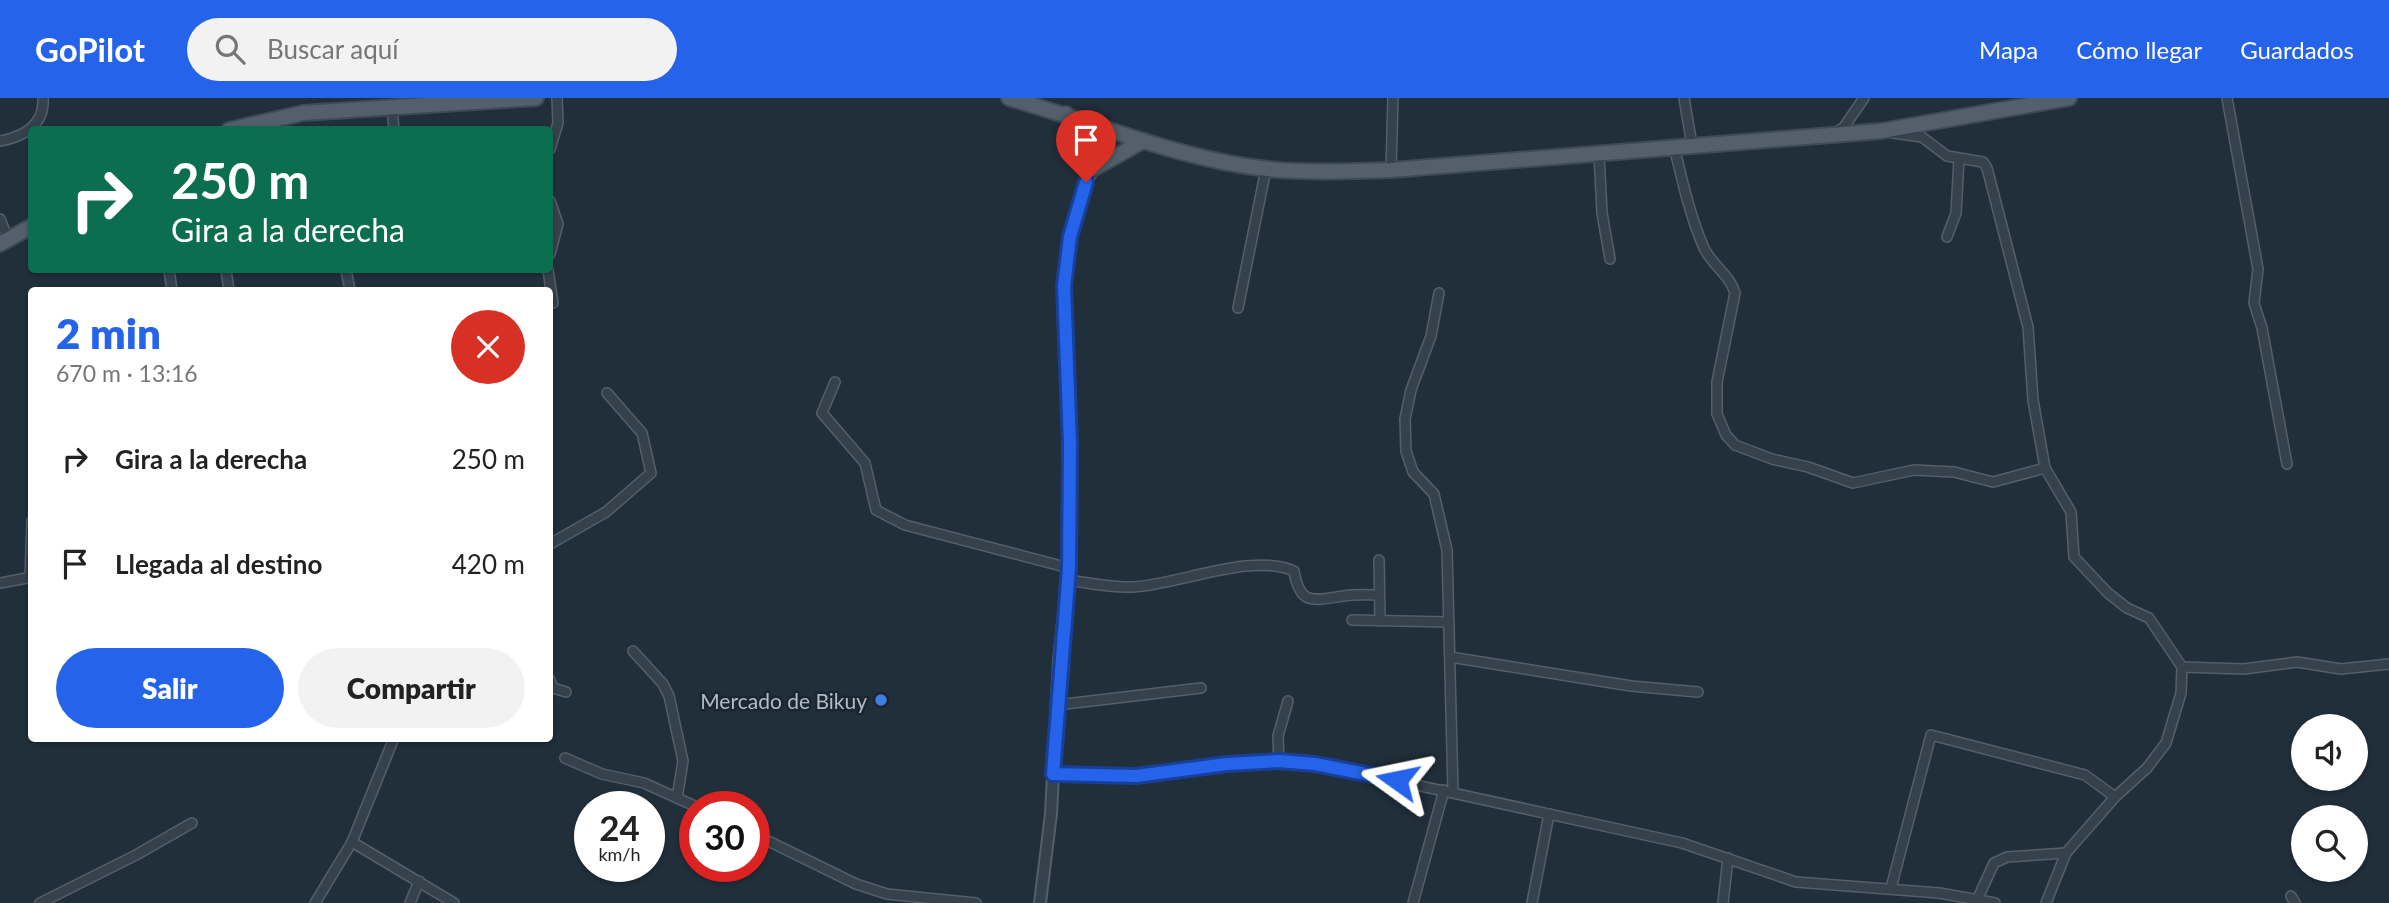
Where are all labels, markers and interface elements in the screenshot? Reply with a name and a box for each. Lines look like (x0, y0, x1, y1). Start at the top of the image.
search box (187, 18, 677, 81)
text: GoPilot (35, 29, 145, 69)
icon: search (211, 30, 249, 68)
text: Buscar aquí (267, 33, 399, 65)
text: Mapa (1979, 35, 2038, 64)
text: Cómo llegar (2076, 35, 2202, 64)
text: Guardados (2240, 35, 2354, 64)
pin (1056, 110, 1116, 182)
icon: arrive (1067, 121, 1105, 159)
text: 250 m (171, 151, 309, 209)
icon: right (56, 154, 147, 245)
text: Gira a la derecha (171, 210, 405, 249)
text: 2 min (56, 308, 161, 358)
button: close (451, 310, 525, 384)
text: 670 m · 13:16 (56, 359, 198, 387)
icon: right (56, 440, 94, 478)
text: Gira a la derecha (115, 443, 307, 475)
text: 250 m (452, 443, 525, 475)
icon: arrive (56, 545, 94, 583)
text: Llegada al destino (115, 548, 322, 580)
text: 420 m (452, 548, 525, 580)
button: Salir (56, 648, 284, 728)
button: Compartir (298, 648, 525, 728)
place label: Mercado de Bikuy (700, 688, 867, 713)
marker: Mercado de Bikuy (873, 692, 889, 708)
map controls (2291, 714, 2368, 882)
button: sound (2291, 714, 2368, 791)
position arrow (1360, 743, 1434, 817)
speed limit sign: 30 (679, 791, 770, 882)
button: search (2291, 805, 2368, 882)
text: 24 (599, 806, 640, 848)
text: km/h (598, 843, 641, 865)

